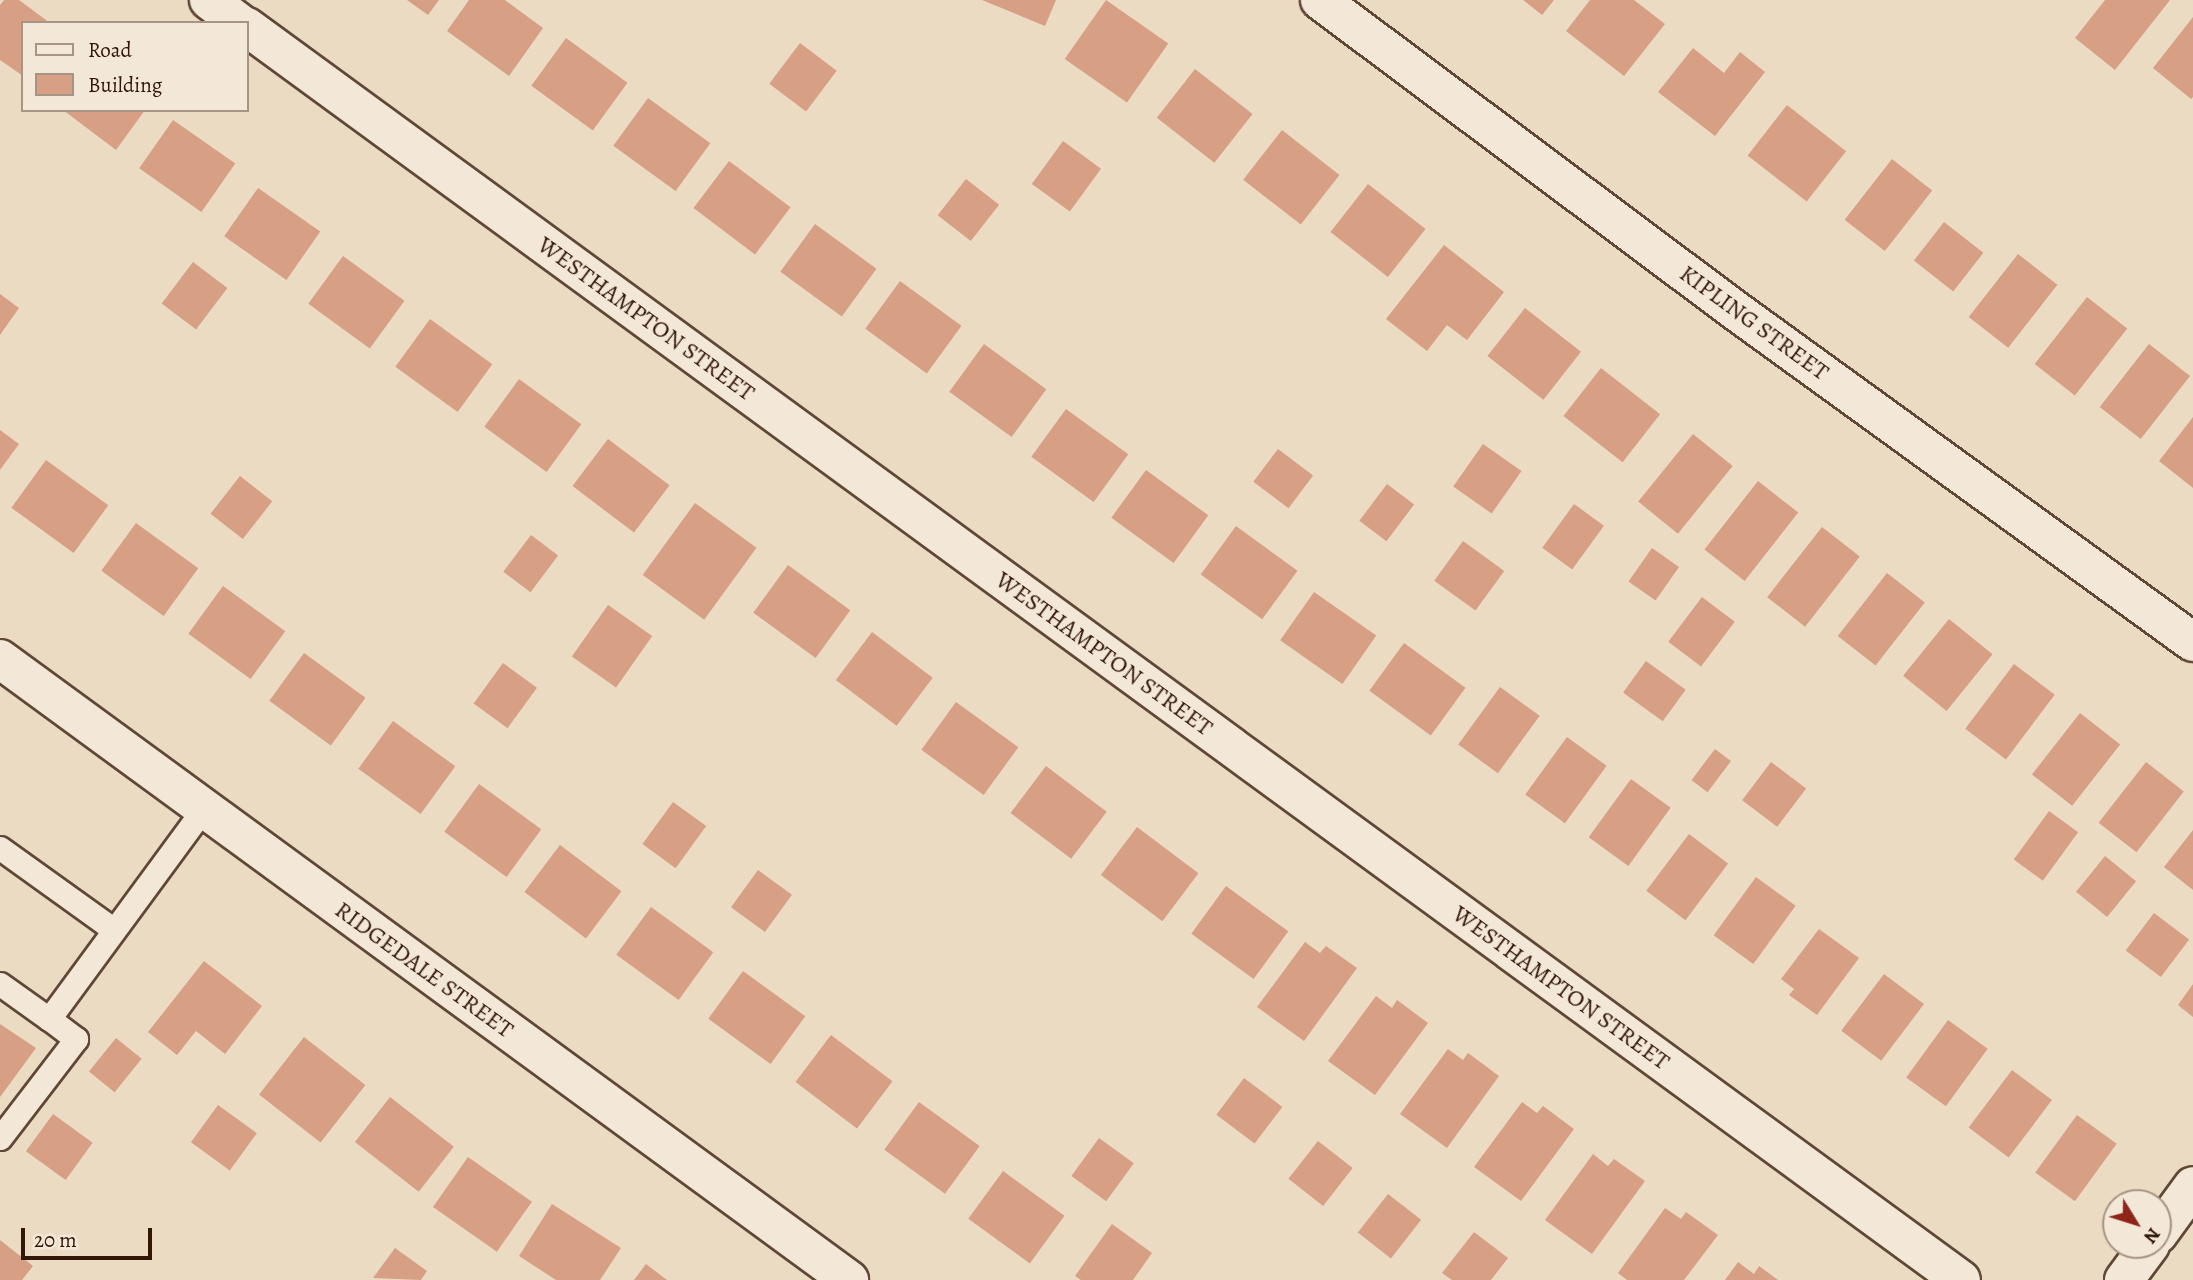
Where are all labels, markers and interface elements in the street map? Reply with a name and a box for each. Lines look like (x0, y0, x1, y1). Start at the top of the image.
legend (21, 21, 248, 112)
text: Road (88, 36, 132, 64)
text: Building (88, 71, 162, 99)
street label: WESTHAMPTON STREET (532, 231, 760, 407)
street label: KIPLING STREET (1674, 259, 1834, 387)
street label: WESTHAMPTON STREET (990, 566, 1218, 742)
street label: RIDGEDALE STREET (329, 896, 519, 1044)
street label: WESTHAMPTON STREET (1447, 900, 1675, 1076)
north arrow (2102, 1189, 2172, 1259)
scale bar (24, 1214, 156, 1258)
text: N (2137, 1222, 2166, 1249)
text: 20 m (34, 1226, 77, 1254)

